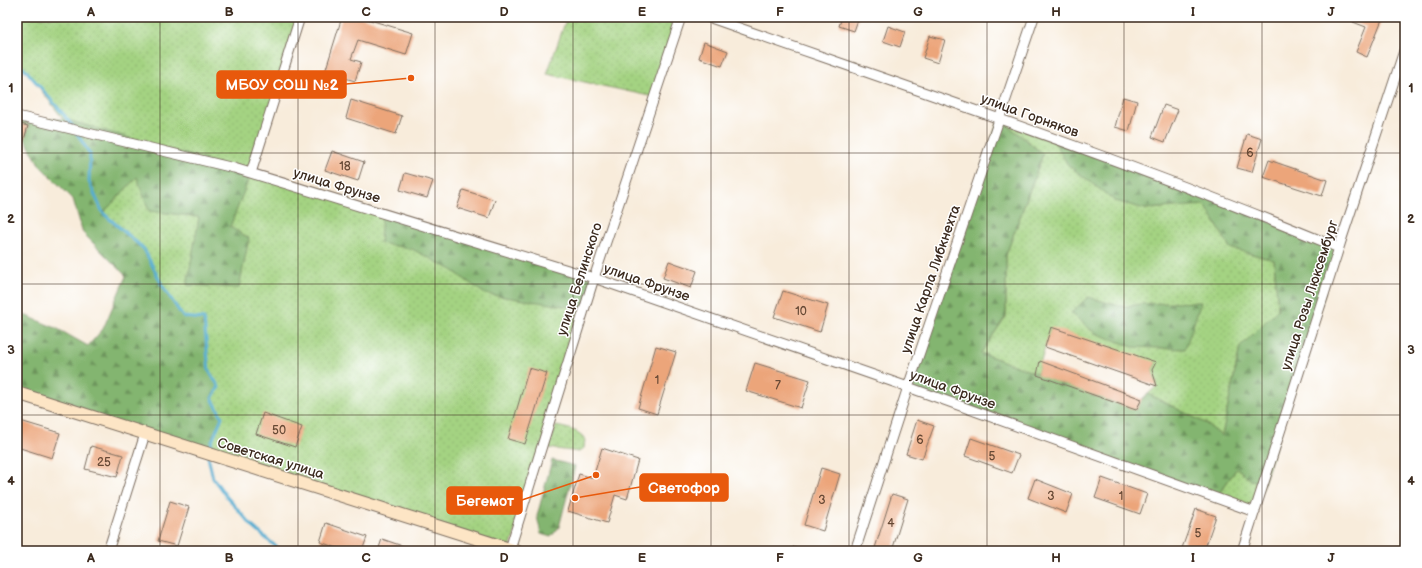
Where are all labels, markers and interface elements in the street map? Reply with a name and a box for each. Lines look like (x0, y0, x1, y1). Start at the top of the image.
text: A (86, 4, 95, 20)
text: B (224, 4, 234, 20)
text: C (361, 4, 371, 20)
text: D (499, 4, 509, 20)
text: E (638, 4, 647, 20)
text: F (776, 4, 784, 20)
text: G (913, 4, 923, 20)
text: H (1051, 4, 1061, 20)
text: I (1191, 4, 1195, 20)
text: J (1327, 4, 1335, 20)
callout: МБОУ СОШ №2 (217, 71, 346, 98)
text: МБОУ СОШ №2 (226, 76, 338, 95)
text: 1 (8, 80, 14, 96)
text: 1 (1408, 80, 1414, 96)
street label: улица Горняков (979, 90, 1082, 141)
house number: 6 (1246, 146, 1254, 161)
house number: 18 (339, 159, 351, 174)
street label: улица Фрунзе (291, 164, 383, 207)
street label: улица Карла Либкнехта (897, 202, 964, 356)
text: 2 (7, 211, 15, 227)
text: 2 (1407, 211, 1415, 227)
street label: улица Розы Люксембург (1277, 217, 1342, 372)
street label: улица Белинского (553, 221, 606, 338)
street label: улица Фрунзе (601, 260, 692, 305)
house number: 10 (795, 304, 807, 319)
text: 3 (7, 342, 15, 358)
text: 3 (1407, 342, 1415, 358)
street label: улица Фрунзе (908, 366, 998, 413)
house number: 1 (655, 373, 659, 388)
house number: 7 (775, 378, 781, 393)
house number: 50 (272, 423, 286, 438)
house number: 6 (916, 433, 924, 448)
street label: Советская улица (215, 434, 327, 483)
house number: 5 (989, 449, 996, 464)
house number: 25 (97, 455, 111, 470)
text: 4 (7, 473, 15, 489)
text: 4 (1407, 473, 1415, 489)
callout: Светофор (640, 474, 728, 501)
text: Светофор (648, 479, 720, 498)
callout: Бегемот (447, 487, 522, 514)
house number: 3 (1047, 489, 1055, 504)
house number: 1 (1119, 489, 1123, 504)
text: Бегемот (456, 492, 515, 511)
house number: 3 (818, 493, 826, 508)
house number: 4 (887, 516, 895, 531)
house number: 5 (1195, 526, 1202, 541)
text: A (86, 550, 95, 566)
text: B (224, 550, 234, 566)
text: C (361, 550, 371, 566)
text: D (499, 550, 509, 566)
text: E (638, 550, 647, 566)
text: F (776, 550, 784, 566)
text: G (913, 550, 923, 566)
text: H (1051, 550, 1061, 566)
text: I (1191, 550, 1195, 566)
text: J (1327, 550, 1335, 566)

